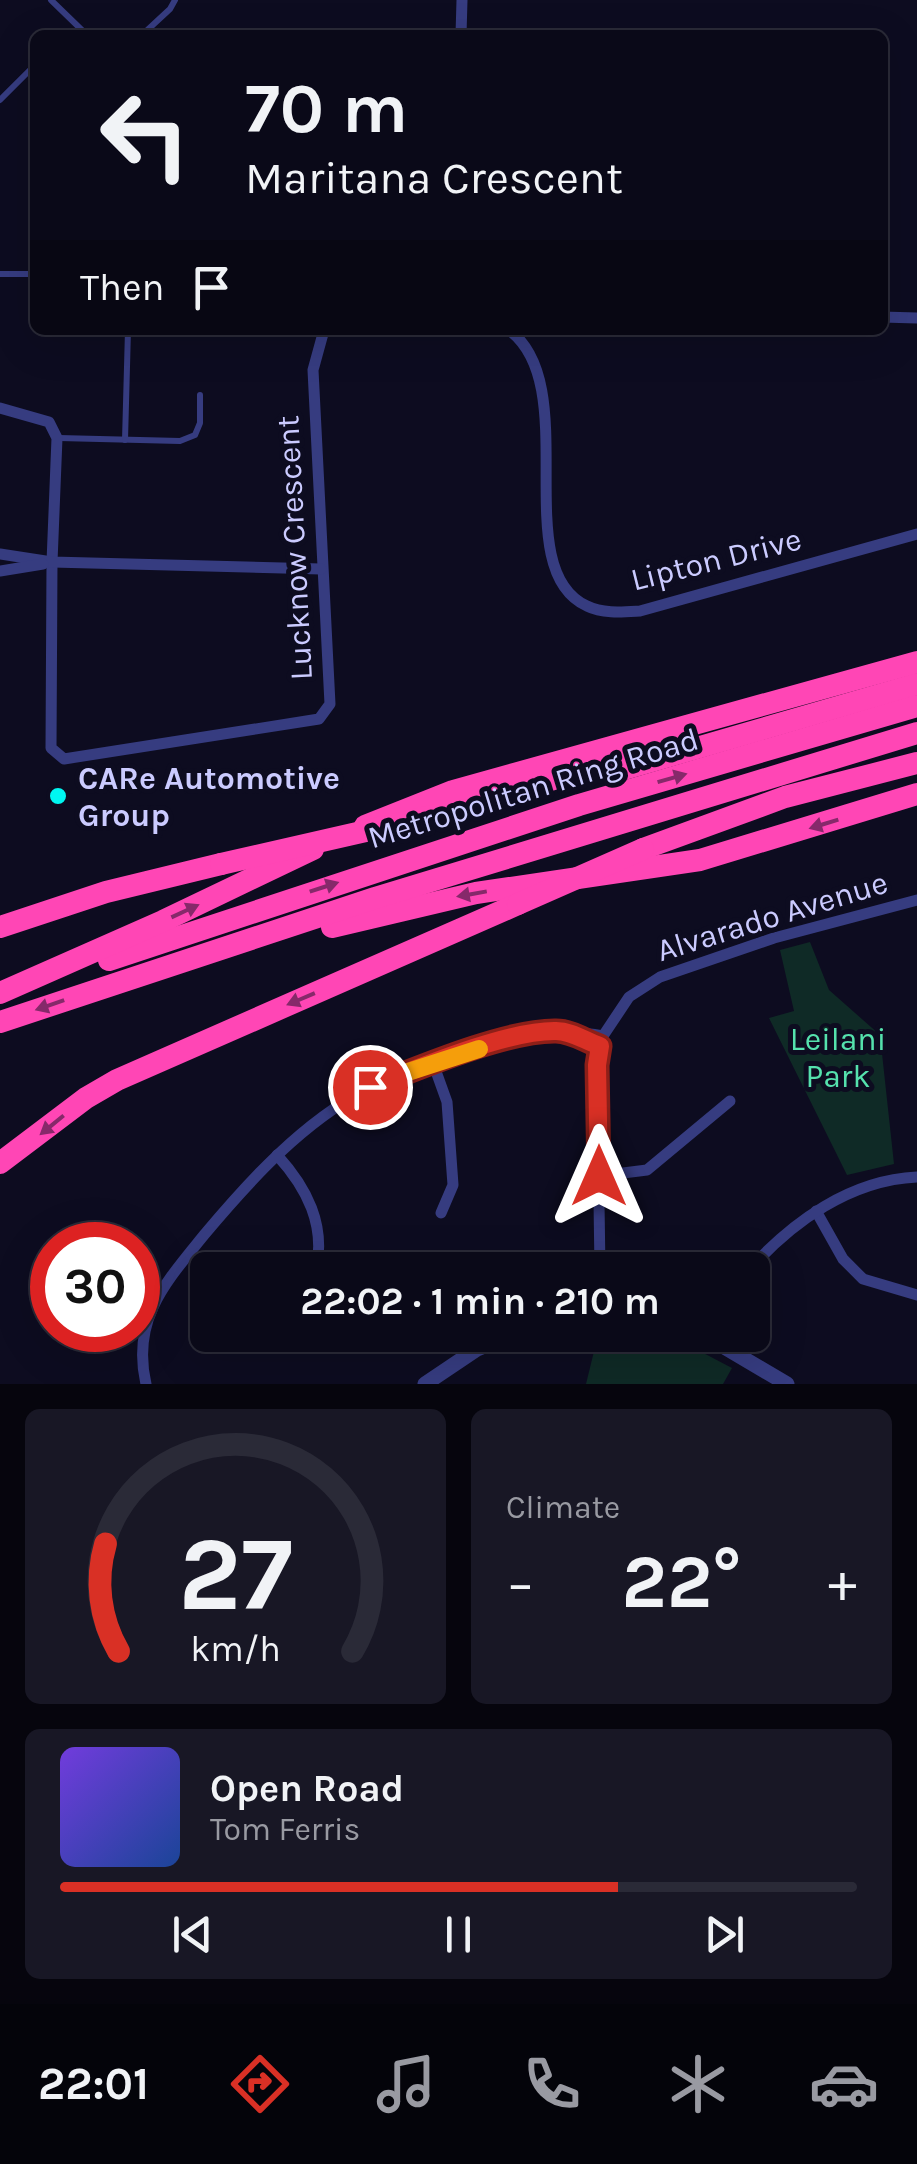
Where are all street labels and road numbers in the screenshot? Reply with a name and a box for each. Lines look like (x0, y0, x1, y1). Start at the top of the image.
street label: Lucknow Crescent (269, 415, 320, 681)
street label: Lipton Drive (627, 520, 805, 599)
street label: Metropolitan Ring Road (363, 721, 703, 856)
street label: Alvarado Avenue (652, 864, 892, 969)

